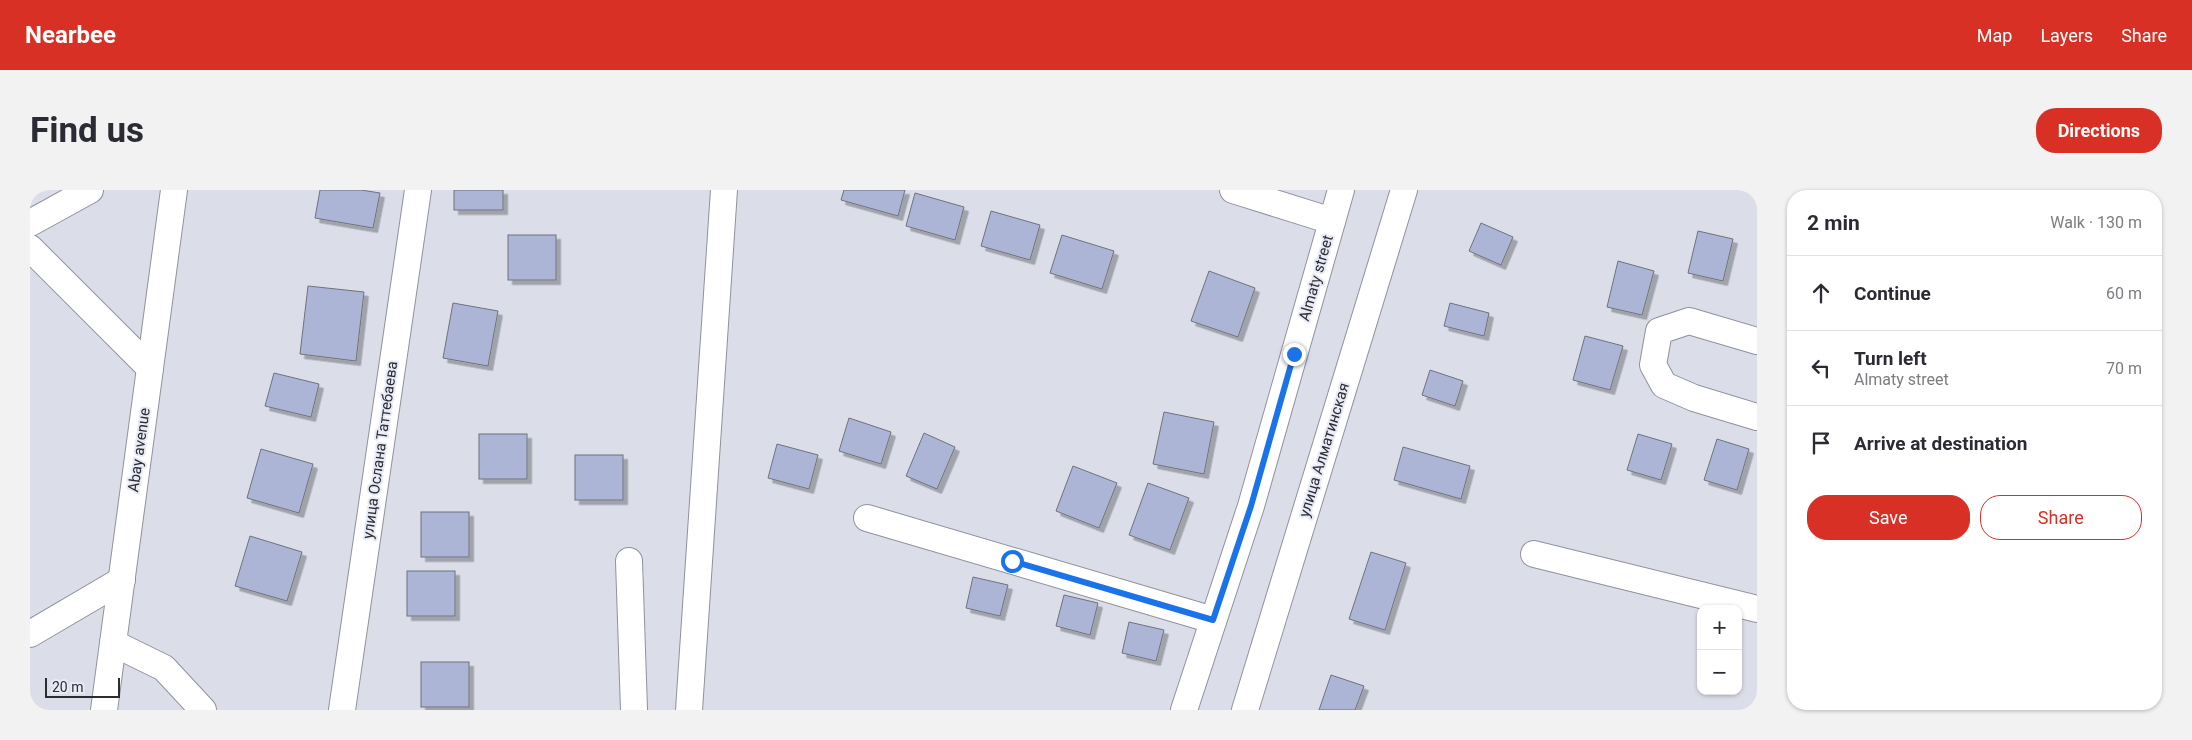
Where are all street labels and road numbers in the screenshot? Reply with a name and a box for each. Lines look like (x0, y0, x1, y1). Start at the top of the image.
street label: Almaty street (1295, 233, 1337, 323)
street label: улица Ослана Таттебаева (359, 360, 401, 540)
street label: улица Алматинская (1295, 381, 1353, 519)
street label: Abay avenue (124, 407, 154, 493)

